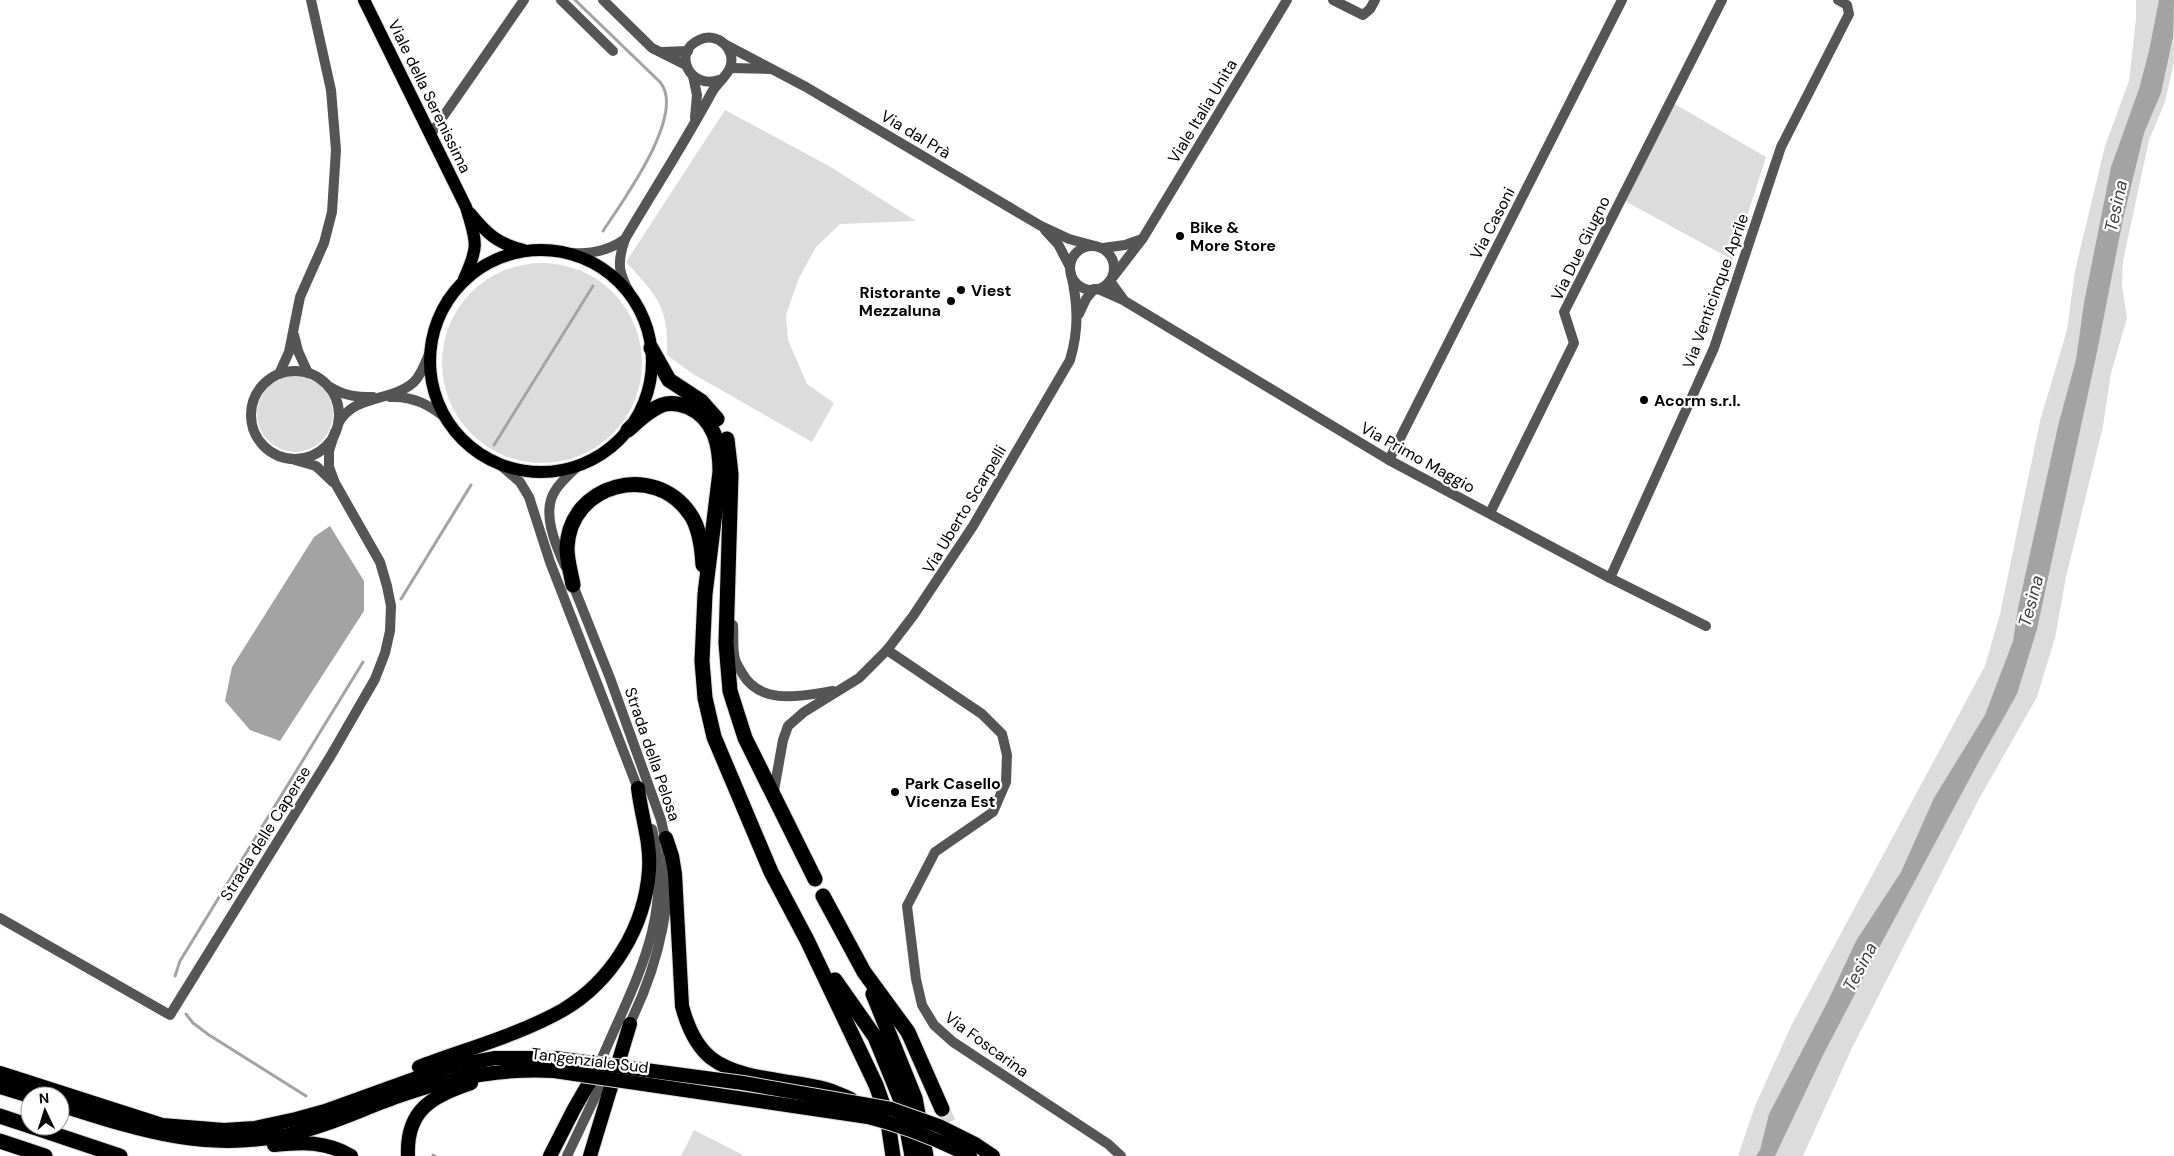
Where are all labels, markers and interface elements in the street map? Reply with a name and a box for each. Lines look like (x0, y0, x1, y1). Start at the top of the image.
street label: Viale della Serenissima (383, 16, 476, 176)
street label: Viale Italia Unita (1163, 55, 1242, 167)
street label: Via dal Prà (877, 105, 955, 164)
water label: Tesina (2099, 178, 2133, 234)
street label: Via Casoni (1465, 184, 1520, 263)
street label: Via Due Giugno (1546, 192, 1615, 304)
street label: Via Venticinque Aprile (1678, 211, 1753, 372)
place label: Bike & More Store (1190, 217, 1276, 256)
marker: Bike & More Store (1174, 230, 1186, 242)
place label: Viest (971, 280, 1012, 301)
place label: Ristorante Mezzaluna (859, 282, 941, 321)
marker: Viest (955, 284, 967, 296)
marker: Ristorante Mezzaluna (945, 295, 957, 307)
place label: Acorm s.r.l. (1654, 390, 1741, 411)
marker: Acorm s.r.l. (1638, 394, 1650, 406)
street label: Via Primo Maggio (1357, 417, 1479, 498)
street label: Via Uberto Scarpelli (918, 441, 1011, 577)
water label: Tesina (2013, 572, 2049, 630)
street label: Strada della Pelosa (620, 685, 685, 824)
street label: Strada delle Caperse (215, 762, 315, 905)
place label: Park Casello Vicenza Est (905, 773, 1001, 812)
marker: Park Casello Vicenza Est (889, 786, 901, 798)
water label: Tesina (1837, 938, 1883, 996)
street label: Via Foscarina (941, 1007, 1033, 1082)
street label: Tangenziale Sud (530, 1043, 650, 1078)
north arrow (20, 1086, 70, 1136)
text: N (38, 1089, 50, 1107)

